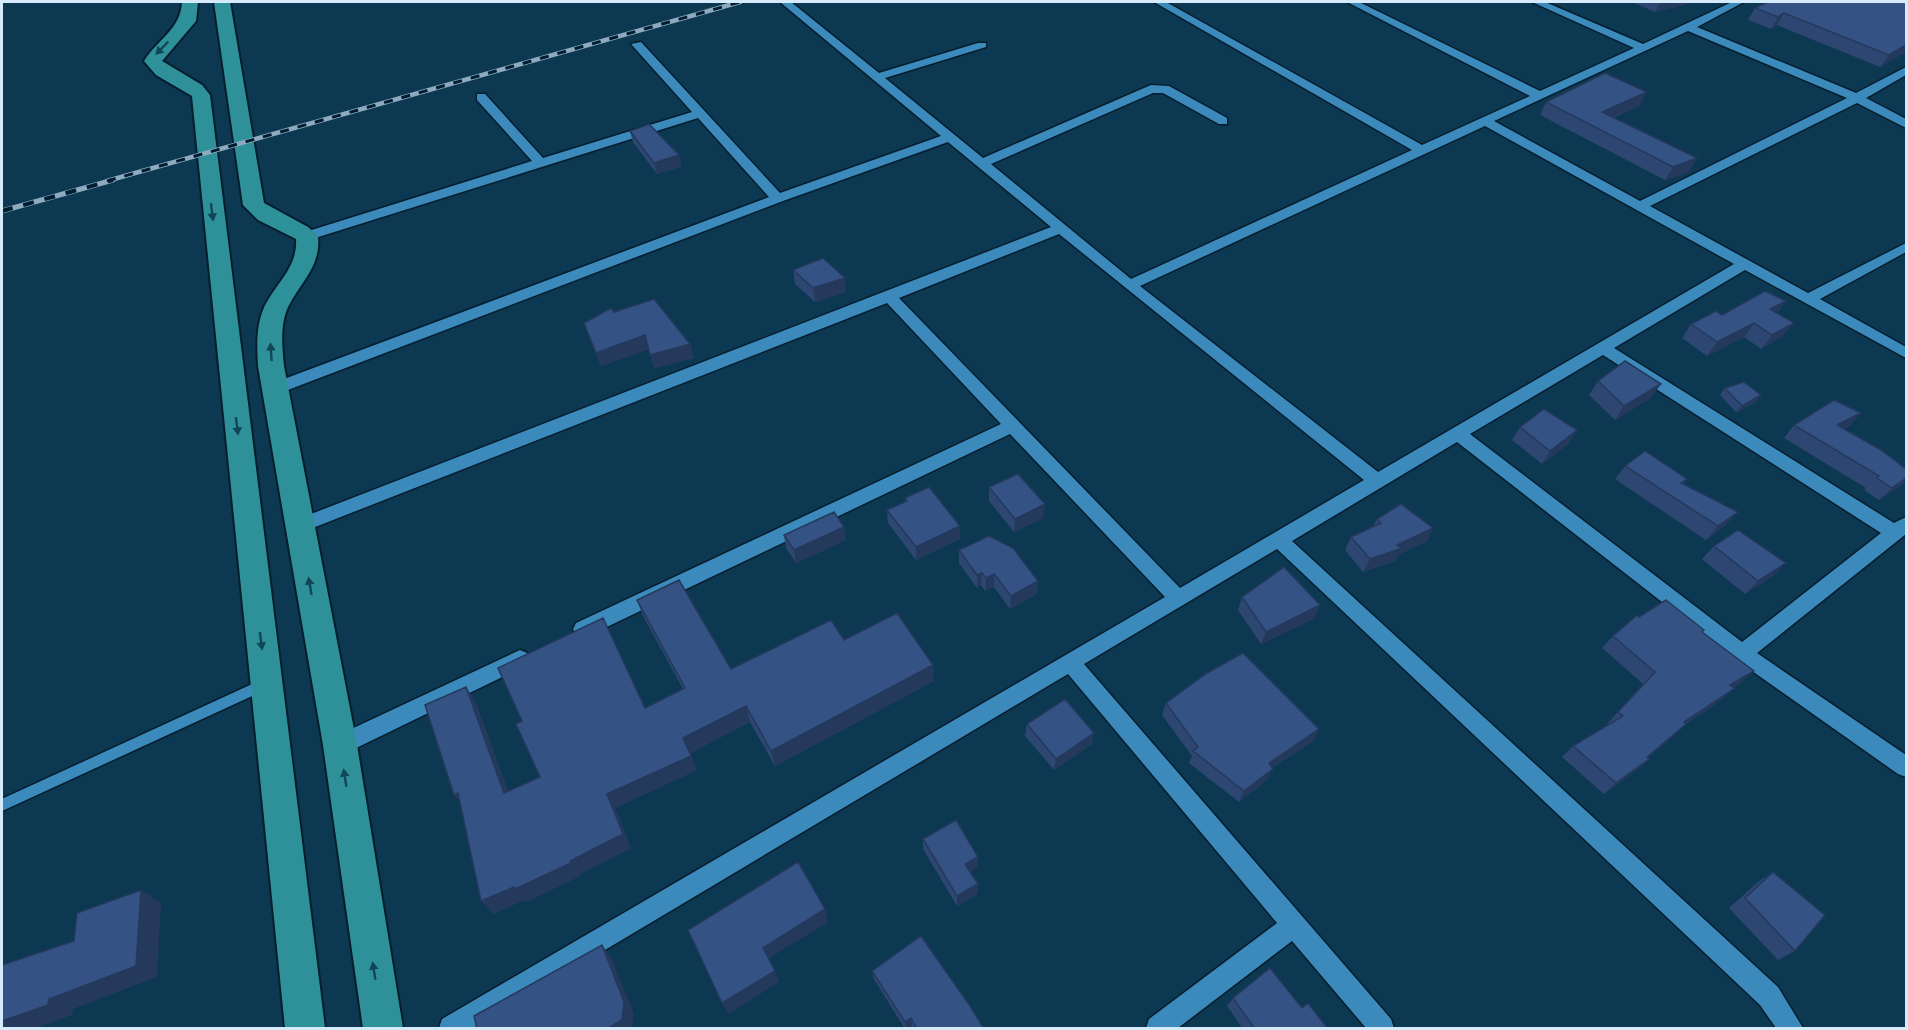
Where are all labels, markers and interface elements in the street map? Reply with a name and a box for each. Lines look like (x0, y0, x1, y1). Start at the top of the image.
one-way arrow (156, 41, 170, 55)
one-way arrow (207, 202, 217, 221)
one-way arrow (266, 343, 275, 362)
one-way arrow (232, 417, 241, 436)
one-way arrow (305, 576, 314, 595)
one-way arrow (256, 632, 266, 651)
one-way arrow (340, 768, 349, 787)
one-way arrow (370, 961, 379, 980)

